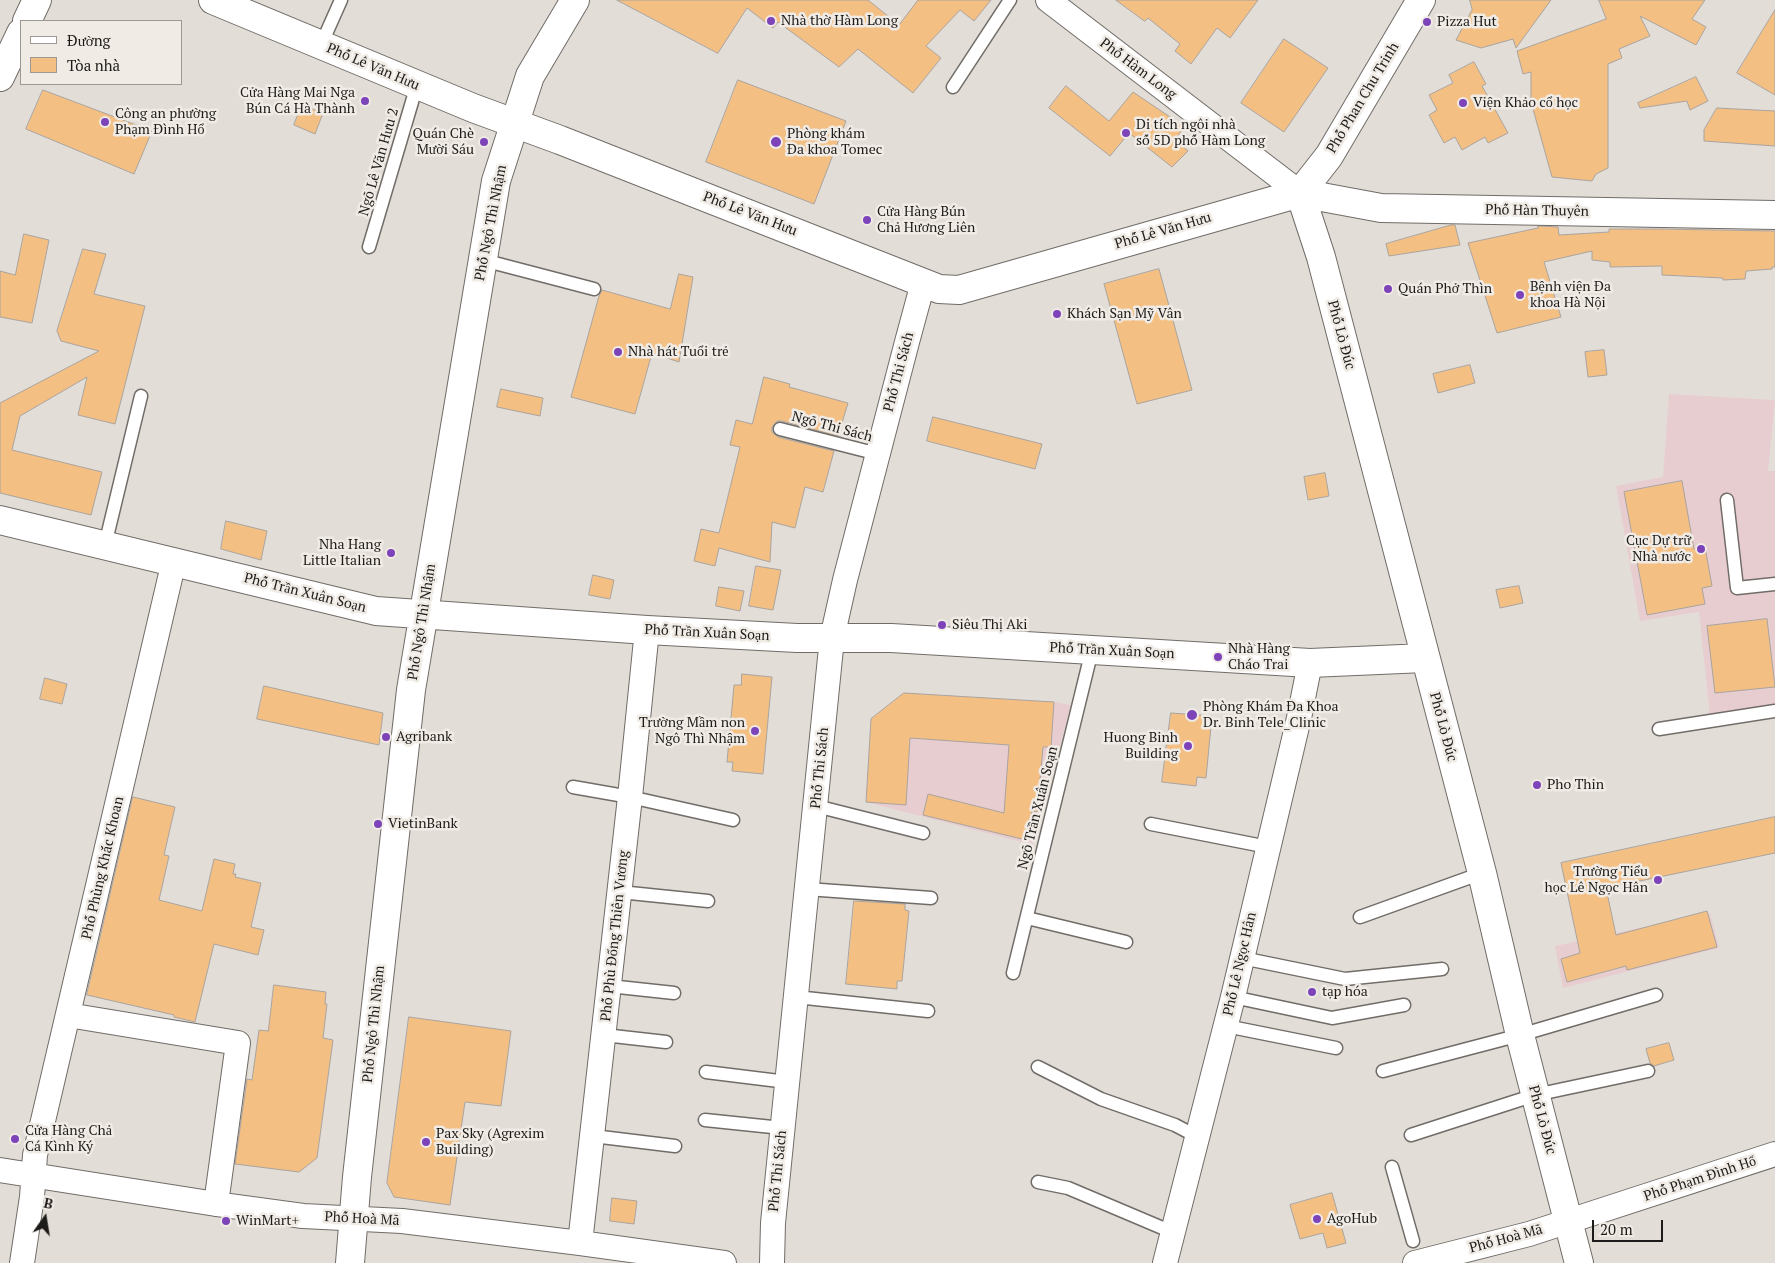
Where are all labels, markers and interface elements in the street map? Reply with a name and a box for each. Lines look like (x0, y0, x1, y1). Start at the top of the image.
place label: Nhà thờ Hàm Long (781, 13, 898, 29)
place label: Pizza Hut (1437, 14, 1497, 30)
marker: Nhà thờ Hàm Long (765, 15, 777, 27)
marker: Pizza Hut (1421, 16, 1433, 28)
legend (20, 20, 182, 85)
text: Đường (67, 30, 111, 50)
street label: Phố Hàm Long (1096, 35, 1180, 103)
street label: Phố Lê Văn Hưu (324, 40, 422, 94)
street label: Phố Phan Chu Trinh (1323, 40, 1403, 156)
text: Tòa nhà (67, 55, 120, 75)
place label: Cửa Hàng Mai Nga Bún Cá Hà Thành (240, 85, 355, 118)
marker: Cửa Hàng Mai Nga Bún Cá Hà Thành (359, 95, 371, 107)
place label: Viện Khảo cổ học (1473, 95, 1578, 111)
marker: Viện Khảo cổ học (1457, 97, 1469, 109)
place label: Công an phường Phạm Đình Hổ (115, 106, 216, 138)
street label: Ngõ Lê Văn Hưu 2 (356, 106, 402, 218)
marker: Công an phường Phạm Đình Hổ (99, 116, 111, 128)
place label: Di tích ngôi nhà số 5D phố Hàm Long (1136, 117, 1265, 150)
place label: Quán Chè Mười Sáu (413, 126, 474, 158)
place label: Phòng khám Đa khoa Tomec (787, 126, 882, 158)
marker: Di tích ngôi nhà số 5D phố Hàm Long (1120, 127, 1132, 139)
marker: Phòng khám Đa khoa Tomec (769, 135, 783, 149)
marker: Quán Chè Mười Sáu (478, 136, 490, 148)
street label: Phố Ngô Thì Nhậm (472, 164, 510, 282)
street label: Phố Lê Văn Hưu (701, 188, 799, 240)
street label: Phố Hàn Thuyên (1485, 202, 1589, 220)
place label: Cửa Hàng Bún Chả Hương Liên (877, 204, 975, 236)
street label: Phố Lê Văn Hưu (1113, 209, 1213, 253)
marker: Cửa Hàng Bún Chả Hương Liên (861, 214, 873, 226)
place label: Bệnh viện Đa khoa Hà Nội (1530, 279, 1611, 312)
place label: Quán Phở Thìn (1398, 281, 1492, 297)
marker: Quán Phở Thìn (1382, 283, 1394, 295)
marker: Bệnh viện Đa khoa Hà Nội (1514, 289, 1526, 301)
street label: Phố Lò Đúc (1324, 299, 1358, 371)
place label: Khách Sạn Mỹ Vân (1067, 306, 1182, 322)
marker: Khách Sạn Mỹ Vân (1051, 308, 1063, 320)
street label: Phố Thi Sách (880, 330, 918, 414)
place label: Nhà hát Tuổi trẻ (628, 344, 729, 360)
marker: Nhà hát Tuổi trẻ (612, 346, 624, 358)
street label: Ngõ Thi Sách (790, 408, 874, 446)
place label: Cục Dự trữ Nhà nước (1626, 533, 1691, 566)
place label: Nha Hang Little Italian (303, 537, 381, 570)
marker: Cục Dự trữ Nhà nước (1695, 543, 1707, 555)
marker: Nha Hang Little Italian (385, 547, 397, 559)
street label: Phố Ngô Thì Nhậm (404, 563, 440, 681)
street label: Phố Trần Xuân Soạn (242, 570, 368, 616)
place label: Siêu Thị Aki (952, 617, 1027, 633)
marker: Siêu Thị Aki (936, 619, 948, 631)
street label: Phố Trần Xuân Soạn (644, 621, 770, 645)
street label: Phố Trần Xuân Soạn (1049, 639, 1175, 663)
place label: Nhà Hàng Cháo Trai (1228, 641, 1290, 674)
marker: Nhà Hàng Cháo Trai (1212, 651, 1224, 663)
street label: Phố Lò Đúc (1426, 691, 1460, 763)
place label: Phòng Khám Đa Khoa Dr. Binh Tele_Clinic (1203, 699, 1339, 732)
marker: Phòng Khám Đa Khoa Dr. Binh Tele_Clinic (1185, 708, 1199, 722)
place label: Trường Mầm non Ngô Thì Nhậm (639, 715, 745, 748)
marker: Trường Mầm non Ngô Thì Nhậm (749, 725, 761, 737)
street label: Phố Thi Sách (807, 727, 833, 809)
place label: Agribank (396, 729, 452, 745)
place label: Huong Binh Building (1104, 730, 1178, 762)
marker: Agribank (380, 731, 392, 743)
marker: Huong Binh Building (1182, 740, 1194, 752)
street label: Ngõ Trần Xuân Soạn (1015, 745, 1061, 871)
place label: Pho Thin (1547, 777, 1604, 793)
marker: Pho Thin (1531, 779, 1543, 791)
street label: Phố Phùng Khắc Khoan (78, 795, 128, 941)
place label: VietinBank (388, 816, 458, 832)
marker: VietinBank (372, 818, 384, 830)
street label: Phố Phù Đổng Thiên Vương (598, 850, 632, 1022)
place label: Trường Tiểu học Lê Ngọc Hân (1545, 864, 1648, 896)
marker: Trường Tiểu học Lê Ngọc Hân (1652, 874, 1664, 886)
street label: Phố Lê Ngọc Hân (1220, 910, 1260, 1018)
street label: Phố Ngô Thì Nhậm (359, 965, 389, 1083)
place label: tạp hóa (1322, 984, 1368, 1000)
marker: tạp hóa (1306, 986, 1318, 998)
street label: Phố Lò Đúc (1525, 1084, 1559, 1156)
place label: Cửa Hàng Chả Cá Kình Ký (25, 1123, 112, 1156)
place label: Pax Sky (Agrexim Building) (436, 1126, 544, 1158)
street label: Phố Thi Sách (765, 1130, 791, 1212)
marker: Cửa Hàng Chả Cá Kình Ký (9, 1133, 21, 1145)
marker: Pax Sky (Agrexim Building) (420, 1136, 432, 1148)
street label: Phố Phạm Đình Hổ (1642, 1153, 1758, 1205)
north arrow (20, 1193, 70, 1243)
text: B (42, 1193, 55, 1213)
street label: Phố Hoà Mã (324, 1209, 400, 1229)
scale bar (1595, 1210, 1666, 1242)
place label: AgoHub (1327, 1211, 1377, 1227)
place label: WinMart+ (236, 1213, 299, 1229)
marker: AgoHub (1311, 1213, 1323, 1225)
marker: WinMart+ (220, 1215, 232, 1227)
text: 20 m (1600, 1219, 1633, 1239)
street label: Phố Hoà Mã (1467, 1221, 1545, 1257)

